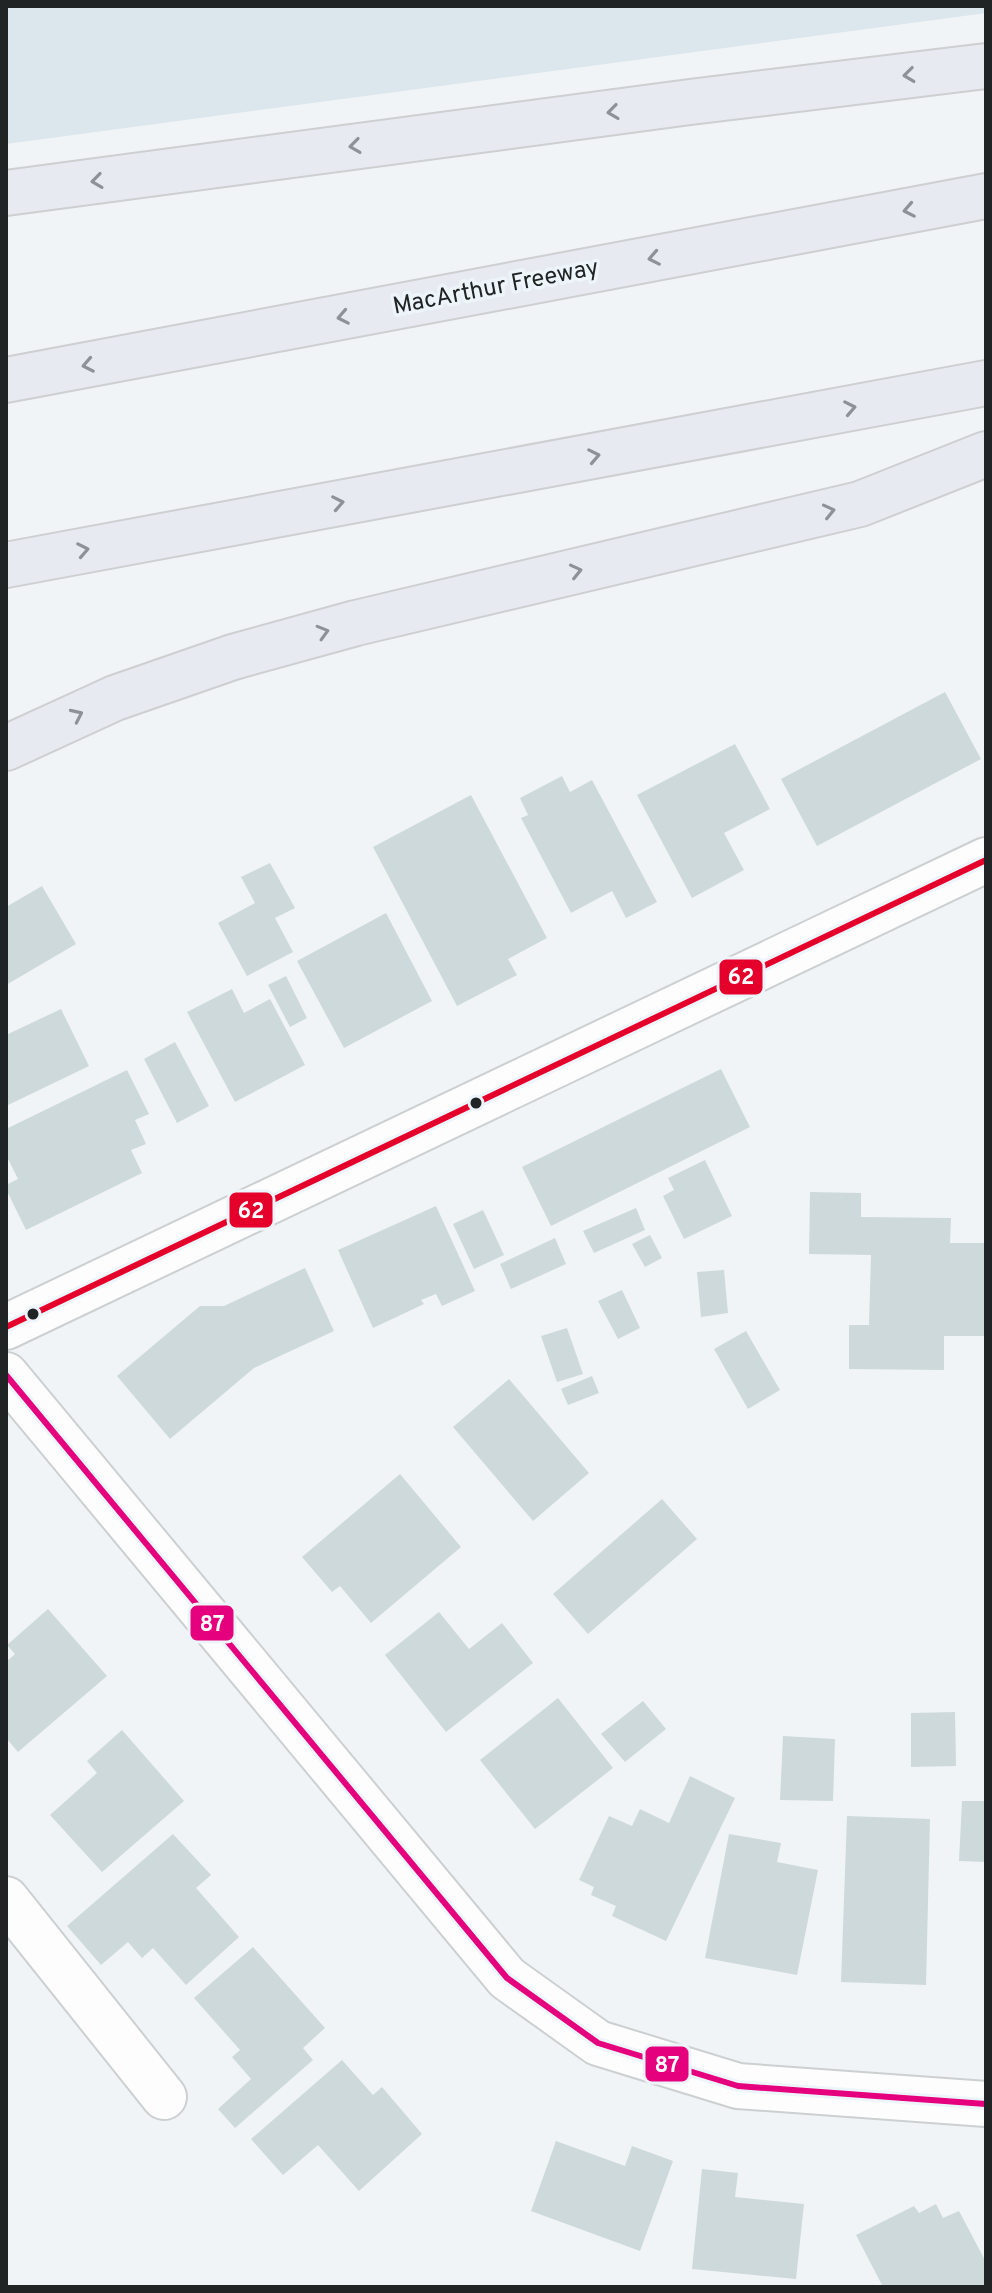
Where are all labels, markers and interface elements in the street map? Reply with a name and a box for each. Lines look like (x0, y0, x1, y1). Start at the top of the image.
one-way arrow (902, 67, 915, 84)
one-way arrow (606, 103, 619, 120)
one-way arrow (348, 138, 361, 155)
one-way arrow (90, 172, 104, 189)
one-way arrow (903, 201, 917, 218)
one-way arrow (647, 249, 661, 266)
street label: MacArthur Freeway (391, 253, 601, 323)
one-way arrow (337, 307, 350, 324)
one-way arrow (81, 355, 95, 372)
one-way arrow (843, 401, 856, 418)
one-way arrow (587, 448, 601, 465)
one-way arrow (331, 495, 345, 512)
one-way arrow (821, 503, 835, 520)
one-way arrow (76, 543, 89, 560)
one-way arrow (568, 563, 582, 580)
one-way arrow (315, 625, 329, 641)
one-way arrow (69, 709, 83, 725)
line badge: 62 (718, 958, 764, 996)
text: 62 (728, 965, 754, 992)
unlabelled marker (468, 1095, 484, 1111)
line badge: 62 (228, 1191, 274, 1229)
text: 62 (238, 1199, 264, 1226)
unlabelled marker (25, 1306, 41, 1322)
line badge: 87 (189, 1604, 235, 1642)
text: 87 (199, 1612, 225, 1639)
line badge: 87 (644, 2045, 690, 2083)
text: 87 (654, 2053, 680, 2080)

